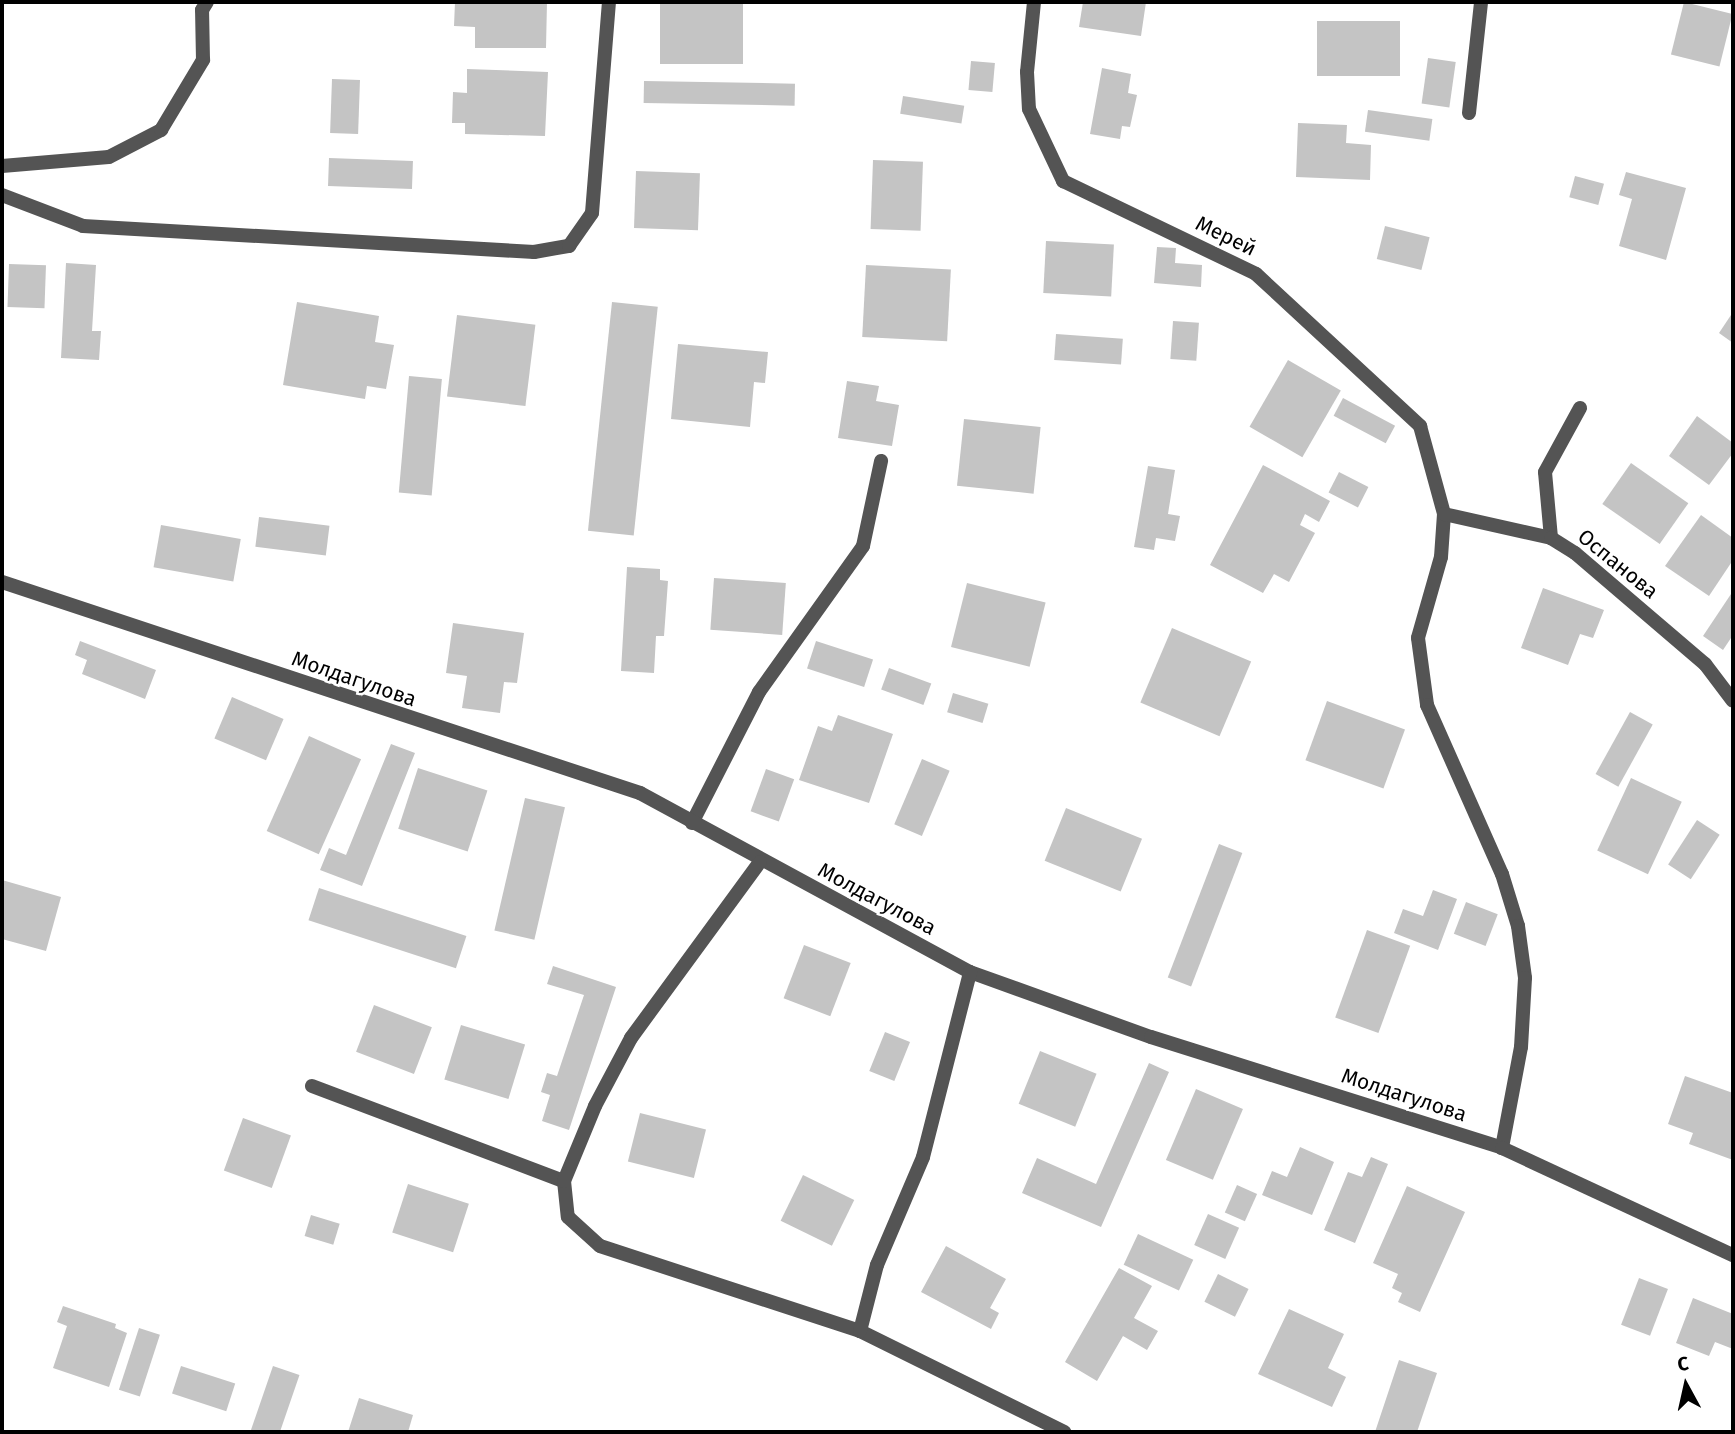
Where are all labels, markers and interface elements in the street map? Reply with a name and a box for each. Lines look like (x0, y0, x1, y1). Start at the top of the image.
street label: Мерей (1192, 211, 1260, 261)
street label: Оспанова (1573, 524, 1663, 604)
street label: Молдагулова (288, 646, 420, 712)
street label: Молдагулова (814, 857, 940, 941)
street label: Молдагулова (1338, 1063, 1470, 1127)
north arrow (1651, 1350, 1721, 1420)
text: С (1676, 1352, 1690, 1376)

